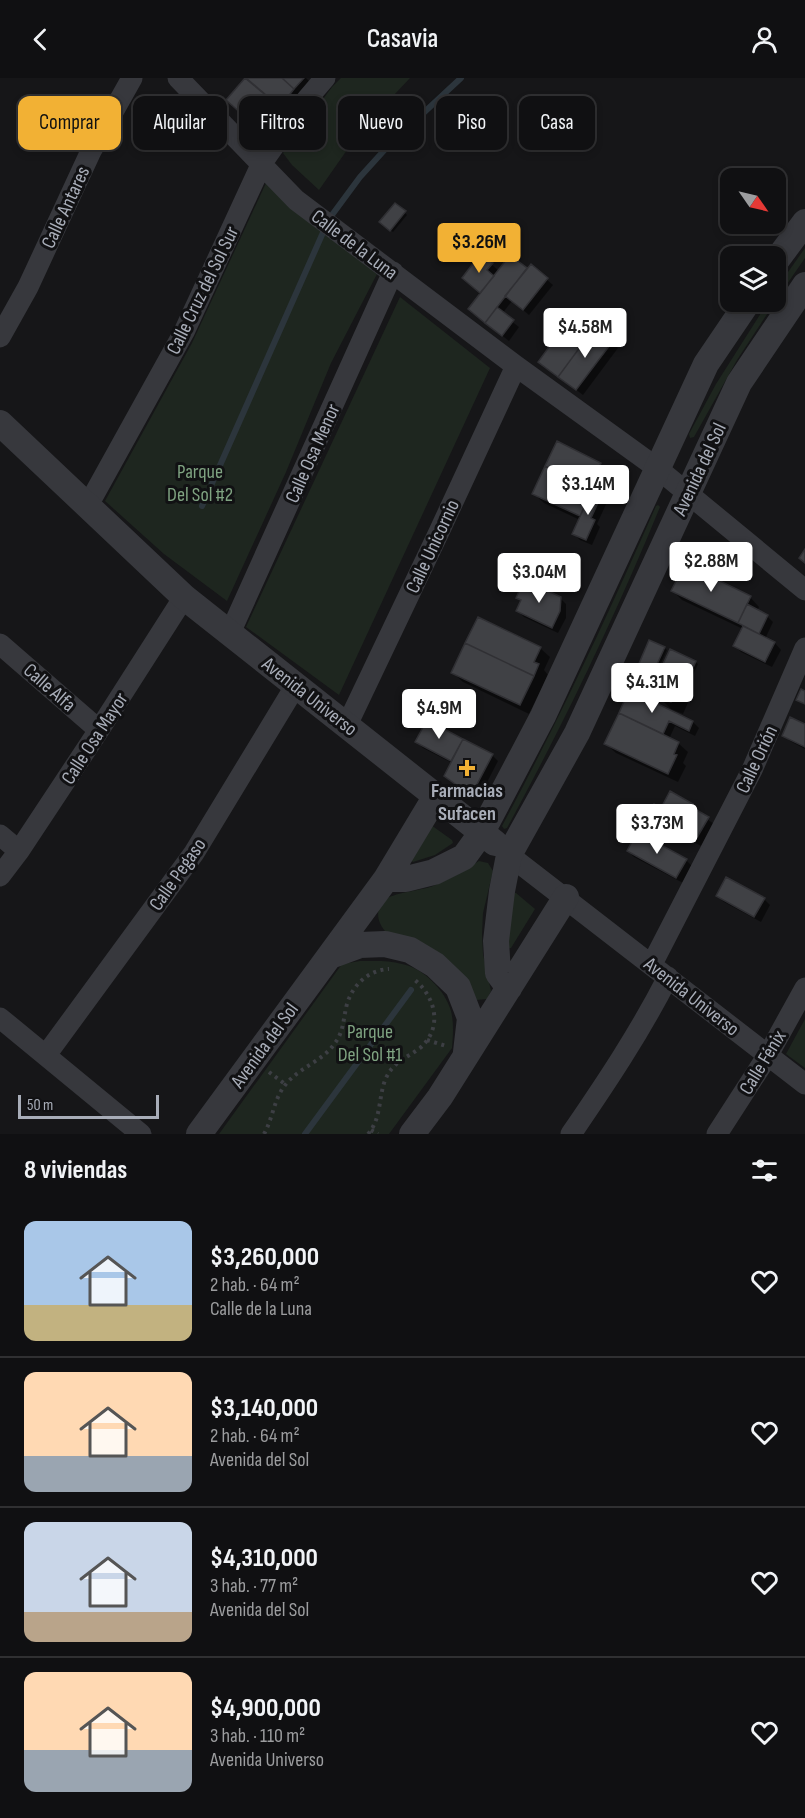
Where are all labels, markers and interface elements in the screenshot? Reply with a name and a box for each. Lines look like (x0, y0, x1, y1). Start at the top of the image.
icon: back (24, 23, 57, 56)
text: Casavia (367, 23, 438, 55)
icon: person (748, 23, 781, 56)
chip: Comprar (18, 96, 121, 150)
chip: Alquilar (133, 96, 227, 150)
chip: Filtros (239, 96, 326, 150)
chip: Nuevo (338, 96, 424, 150)
chip: Piso (436, 96, 507, 150)
chip: Casa (519, 96, 595, 150)
street label: Calle Antares (36, 163, 95, 252)
north arrow (720, 168, 786, 234)
map controls (720, 168, 786, 312)
street label: Calle de la Luna (306, 205, 402, 285)
street label: Calle Cruz del Sol Sur (162, 222, 244, 358)
pin: $3.26M (430, 223, 528, 274)
text: $3.26M (452, 230, 506, 254)
button: layers (720, 246, 786, 312)
pin: $4.58M (536, 308, 634, 359)
text: $4.58M (558, 315, 612, 339)
street label: Calle Osa Menor (280, 400, 346, 507)
street label: Avenida del Sol (668, 419, 732, 520)
park label: Parque Del Sol #2 (167, 460, 233, 507)
pin: $3.14M (539, 465, 637, 516)
text: $3.14M (561, 472, 615, 496)
street label: Calle Unicornio (401, 496, 465, 597)
pin: $2.88M (662, 542, 760, 593)
text: $2.88M (683, 549, 739, 573)
pin: $3.04M (490, 553, 588, 604)
text: $3.04M (512, 560, 566, 584)
street label: Avenida Universo (256, 652, 362, 741)
street label: Calle Alfa (18, 659, 80, 717)
pin: $4.31M (603, 663, 701, 714)
text: $4.31M (625, 670, 679, 694)
street label: Calle Osa Mayor (56, 688, 134, 789)
pin: $4.9M (397, 689, 481, 740)
text: $4.9M (416, 696, 462, 720)
street label: Calle Orión (731, 722, 783, 797)
marker: Farmacias Sufacen (460, 761, 474, 775)
place label: Farmacias Sufacen (431, 779, 503, 826)
pin: $3.73M (608, 804, 706, 855)
text: $3.73M (630, 811, 684, 835)
street label: Calle Pegaso (144, 834, 211, 915)
street label: Avenida Universo (638, 952, 744, 1041)
street label: Avenida del Sol (225, 998, 304, 1094)
park label: Parque Del Sol #1 (338, 1020, 402, 1067)
street label: Calle Fénix (734, 1026, 792, 1099)
scale bar (18, 1092, 159, 1120)
text: 50 m (27, 1096, 53, 1115)
icon: filters (748, 1154, 781, 1187)
text: 8 viviendas (24, 1155, 127, 1186)
text: $3,260,000 (210, 1242, 319, 1273)
icon: home (72, 1245, 144, 1317)
icon: heart (748, 1265, 781, 1298)
text: 2 hab. · 64 m² (210, 1273, 300, 1297)
text: Calle de la Luna (210, 1297, 312, 1321)
text: $3,140,000 (210, 1393, 318, 1424)
icon: home (72, 1396, 144, 1468)
icon: heart (748, 1416, 781, 1449)
text: 2 hab. · 64 m² (210, 1424, 300, 1448)
text: Avenida del Sol (210, 1448, 309, 1472)
text: $4,310,000 (210, 1543, 318, 1574)
icon: home (72, 1546, 144, 1618)
icon: heart (748, 1566, 781, 1599)
text: 3 hab. · 77 m² (210, 1574, 298, 1598)
text: Avenida del Sol (210, 1598, 309, 1622)
text: $4,900,000 (210, 1693, 321, 1724)
icon: home (72, 1696, 144, 1768)
icon: heart (748, 1716, 781, 1749)
text: 3 hab. · 110 m² (210, 1724, 305, 1748)
text: Avenida Universo (210, 1748, 324, 1772)

